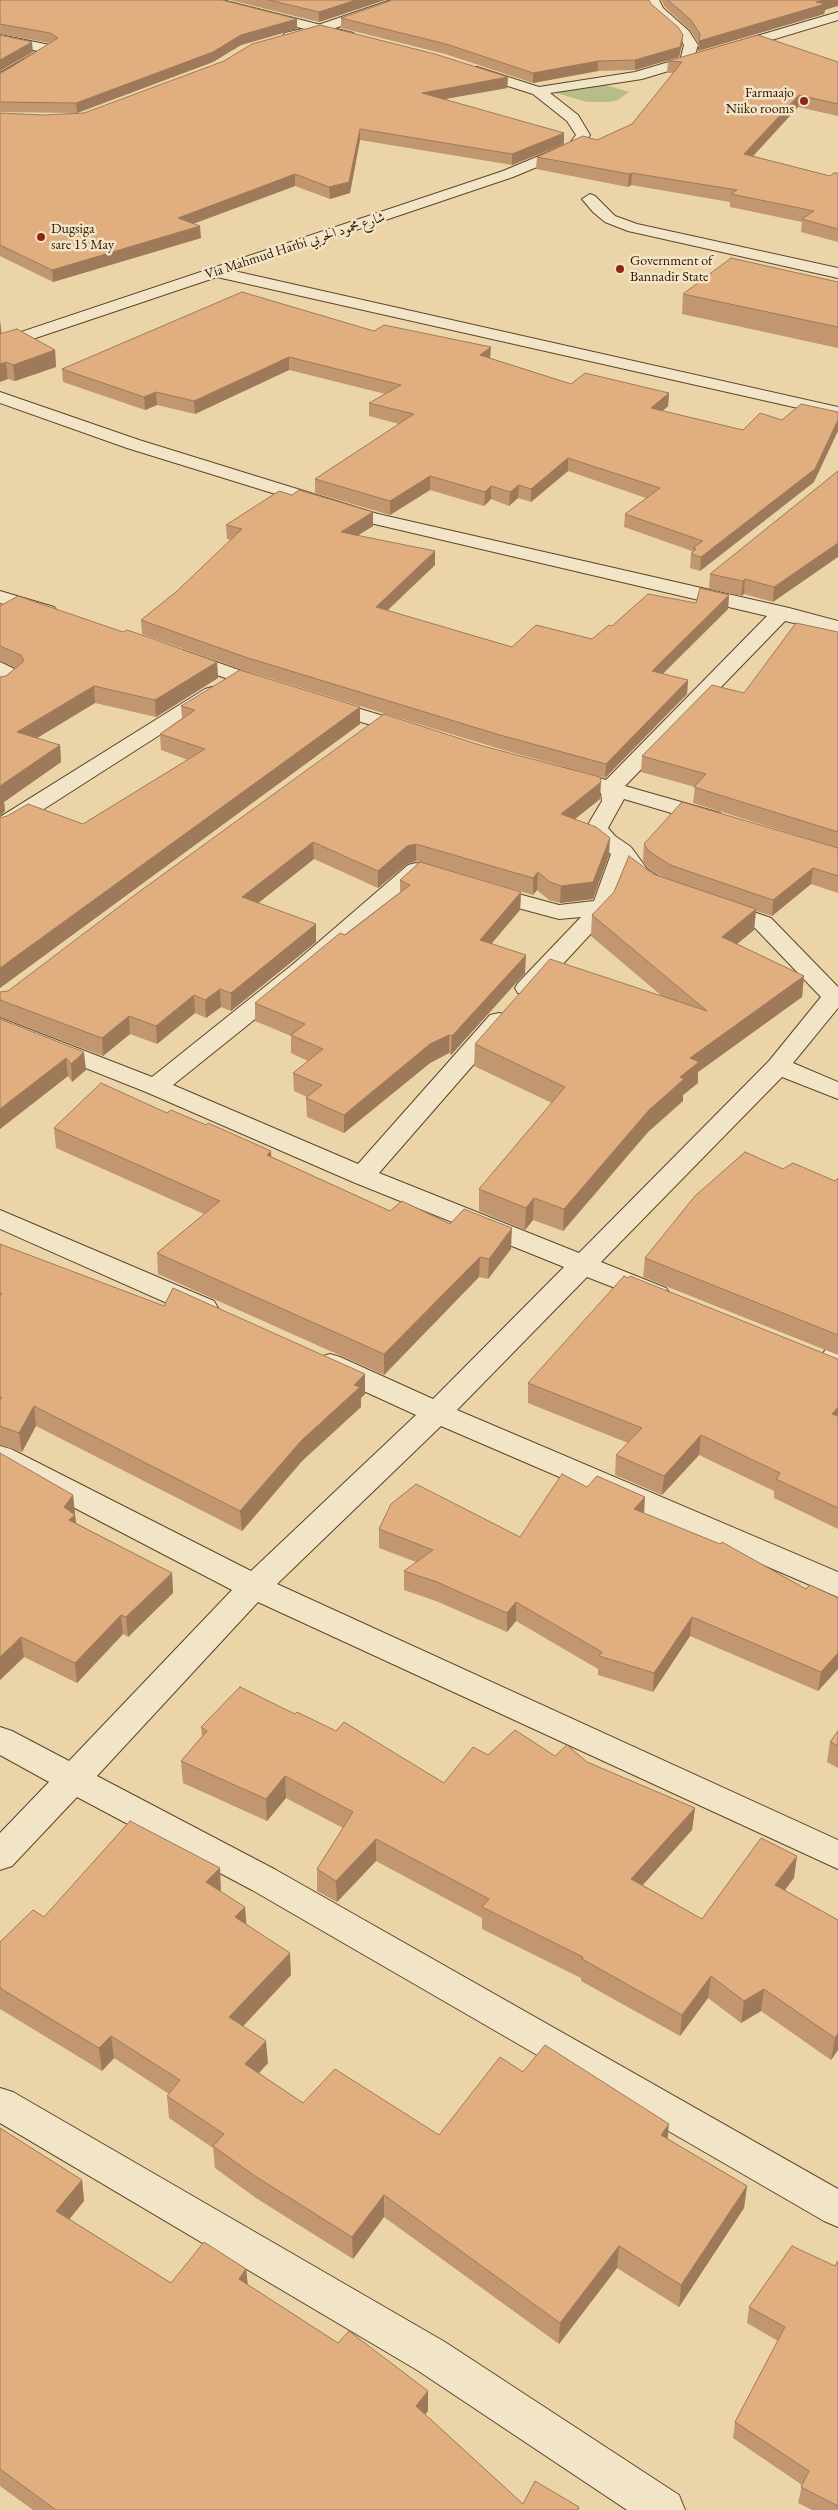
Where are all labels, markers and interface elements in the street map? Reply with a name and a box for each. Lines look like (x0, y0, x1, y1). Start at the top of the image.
place label: Farmaajo Niiko rooms (726, 85, 794, 118)
marker: Farmaajo Niiko rooms (798, 95, 810, 107)
street label: Via Mahmud Harbi شارع محمود الحربي (203, 209, 387, 283)
place label: Dugsiga sare 15 May (51, 221, 114, 253)
marker: Dugsiga sare 15 May (35, 231, 47, 243)
place label: Government of Bannadir State (630, 253, 713, 286)
marker: Government of Bannadir State (614, 263, 626, 275)

